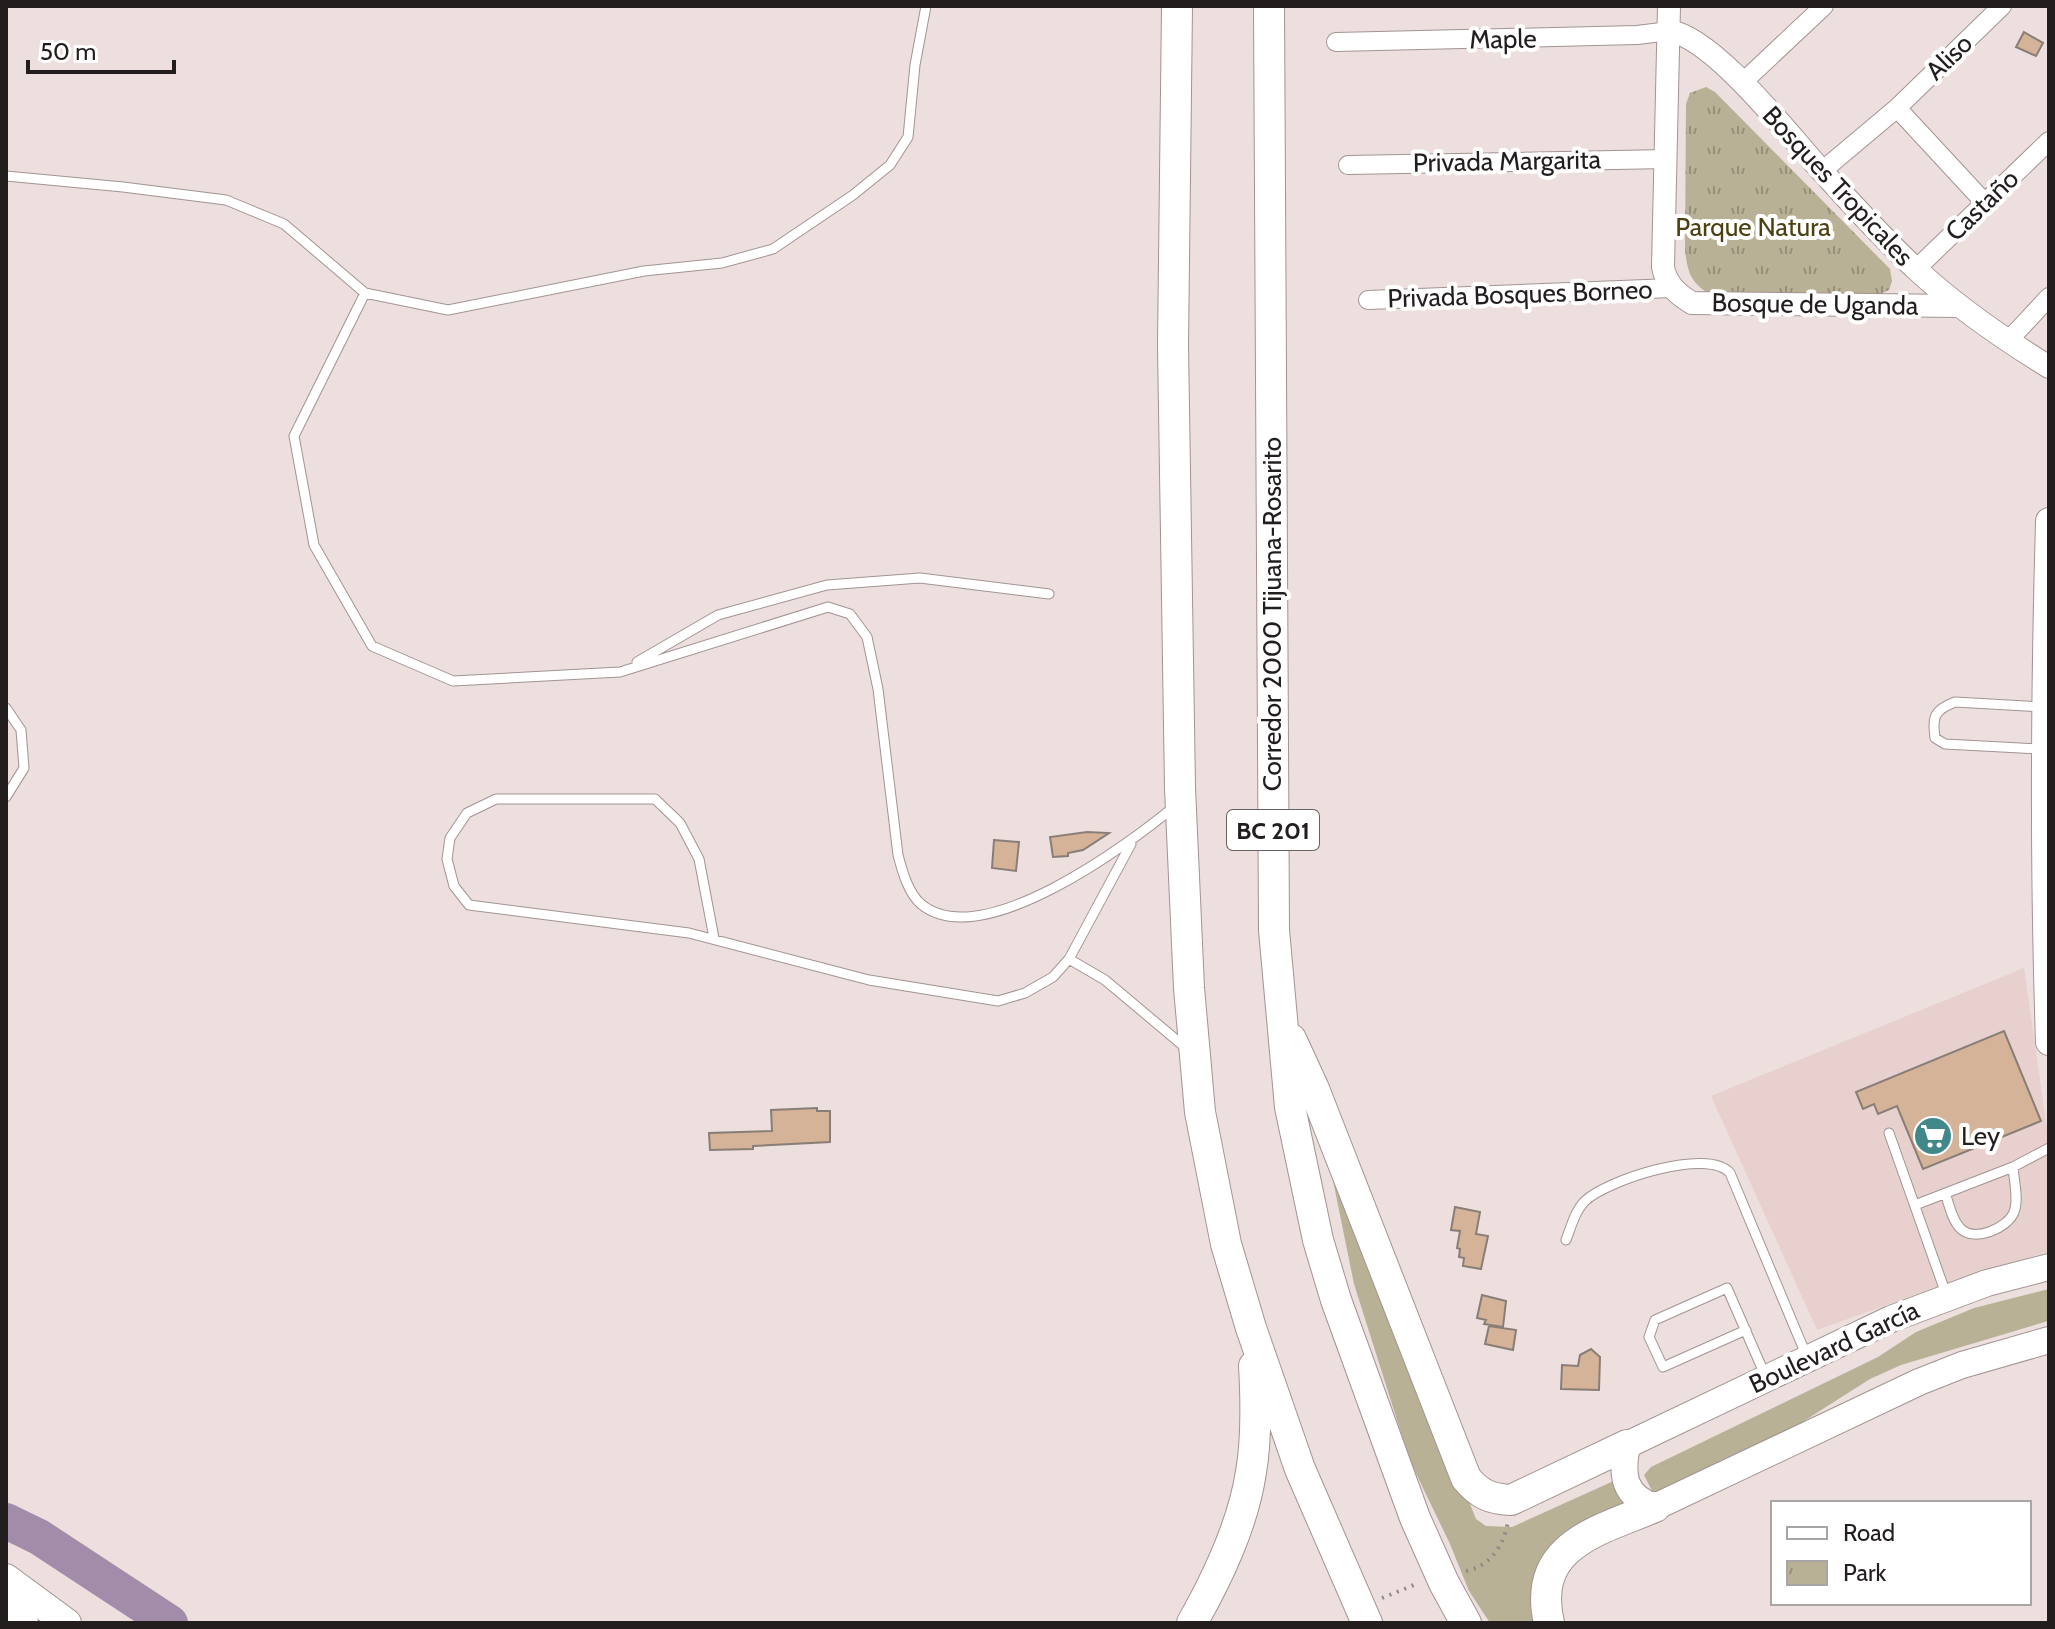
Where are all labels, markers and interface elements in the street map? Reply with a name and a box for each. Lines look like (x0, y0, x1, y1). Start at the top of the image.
street label: Maple (1469, 22, 1537, 56)
scale bar (28, 24, 174, 74)
street label: Aliso (1919, 27, 1979, 87)
text: 50 m (40, 37, 96, 66)
street label: Bosques Tropicales (1756, 99, 1920, 273)
street label: Privada Margarita (1413, 143, 1602, 179)
street label: Castaño (1939, 162, 2025, 248)
park label: Parque Natura (1675, 211, 1831, 243)
street label: Privada Bosques Borneo (1387, 273, 1653, 315)
street label: Bosque de Uganda (1711, 286, 1919, 322)
street label: Corredor 2000 Tijuana-Rosarito (1256, 437, 1288, 791)
road number: BC 201 (1227, 810, 1319, 850)
supermarket icon: Ley (1912, 1115, 1954, 1157)
place label: Ley (1961, 1120, 2000, 1152)
street label: Boulevard García (1744, 1293, 1924, 1400)
legend (1771, 1501, 2031, 1605)
text: Road (1843, 1518, 1895, 1547)
text: Park (1843, 1558, 1886, 1587)

